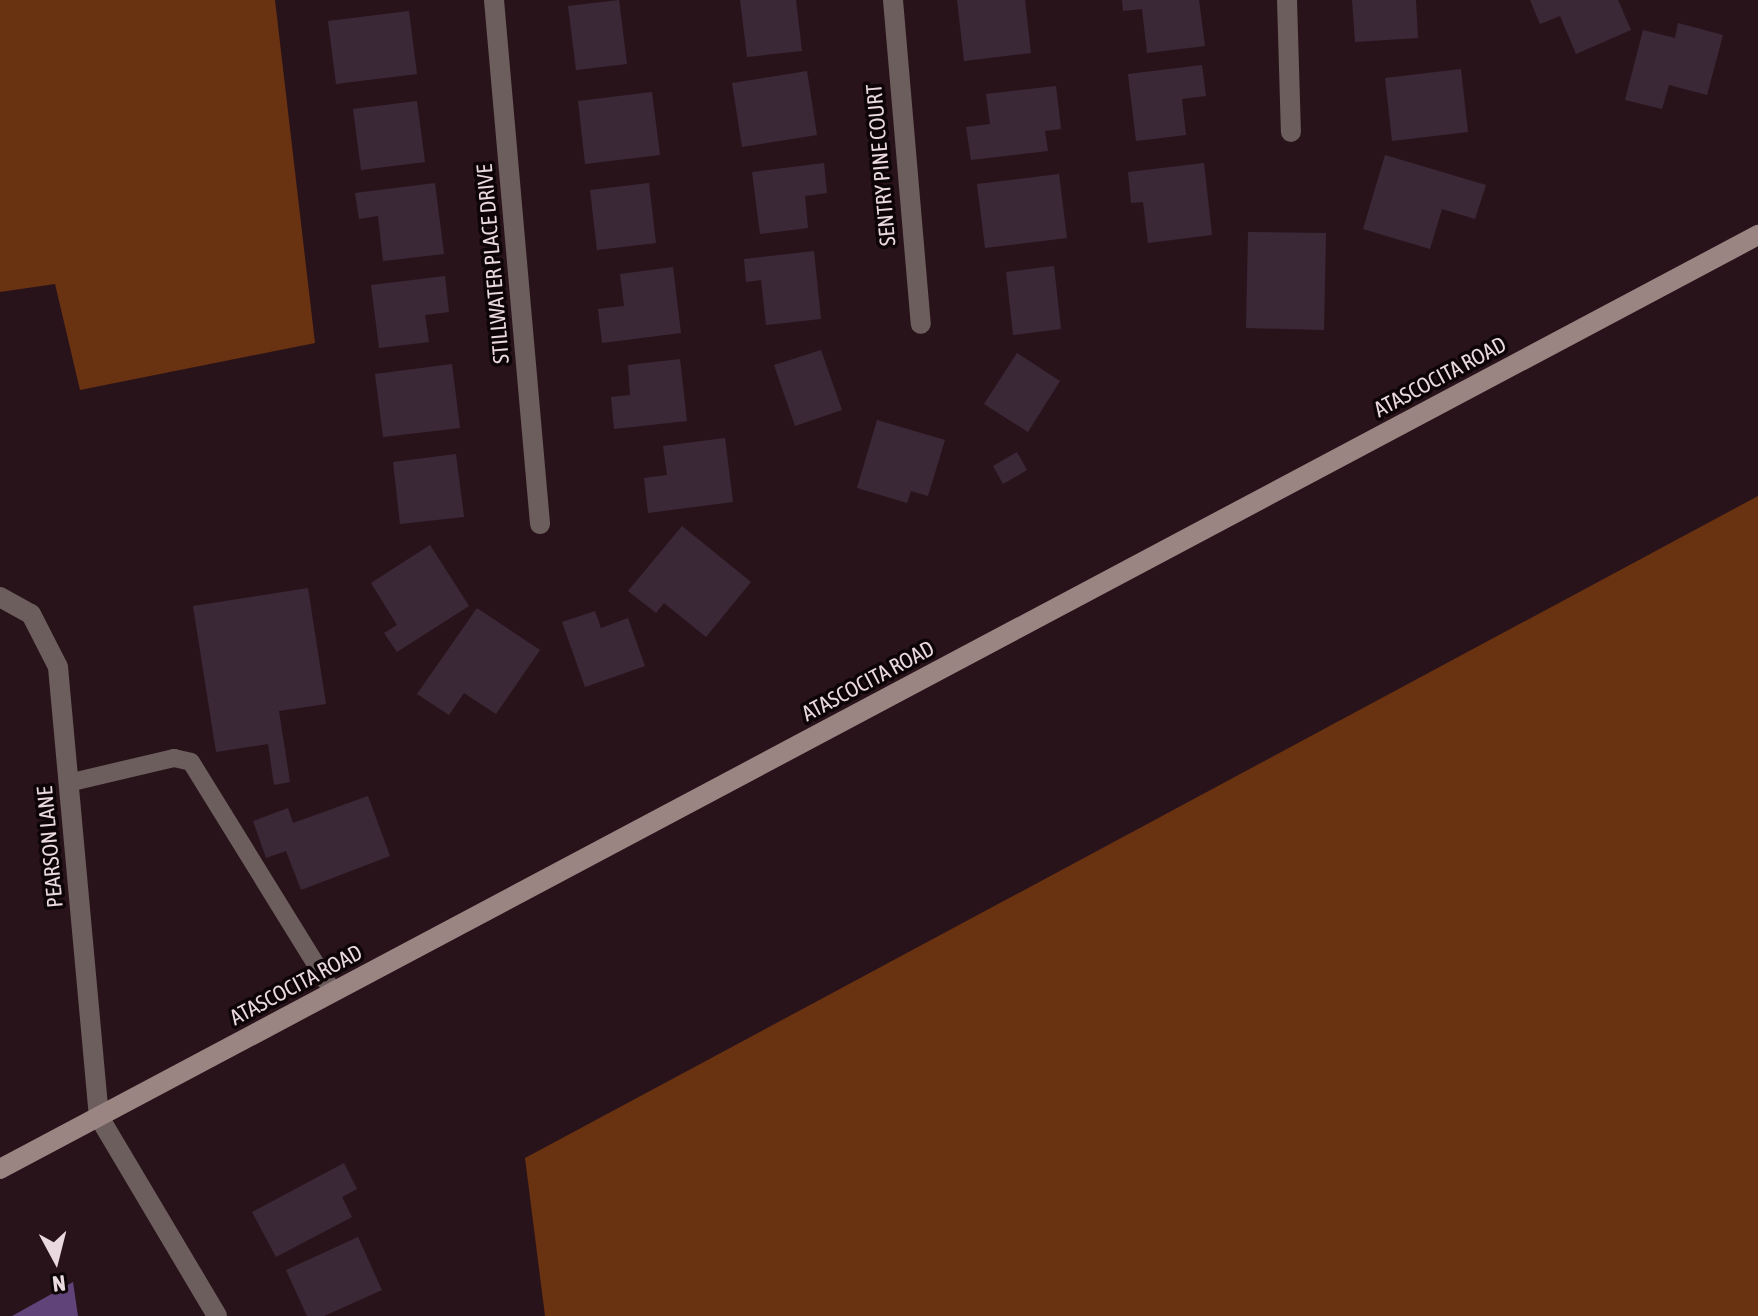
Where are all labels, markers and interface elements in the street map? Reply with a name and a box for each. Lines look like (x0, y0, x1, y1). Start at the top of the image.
street label: SENTRY PINE COURT (861, 83, 901, 247)
street label: STILLWATER PLACE DRIVE (471, 163, 515, 365)
street label: ATASCOCITA ROAD (1369, 331, 1511, 423)
street label: ATASCOCITA ROAD (797, 635, 939, 727)
street label: PEARSON LANE (32, 785, 68, 909)
street label: ATASCOCITA ROAD (225, 939, 367, 1031)
north arrow (16, 1220, 96, 1300)
text: N (51, 1270, 67, 1298)

